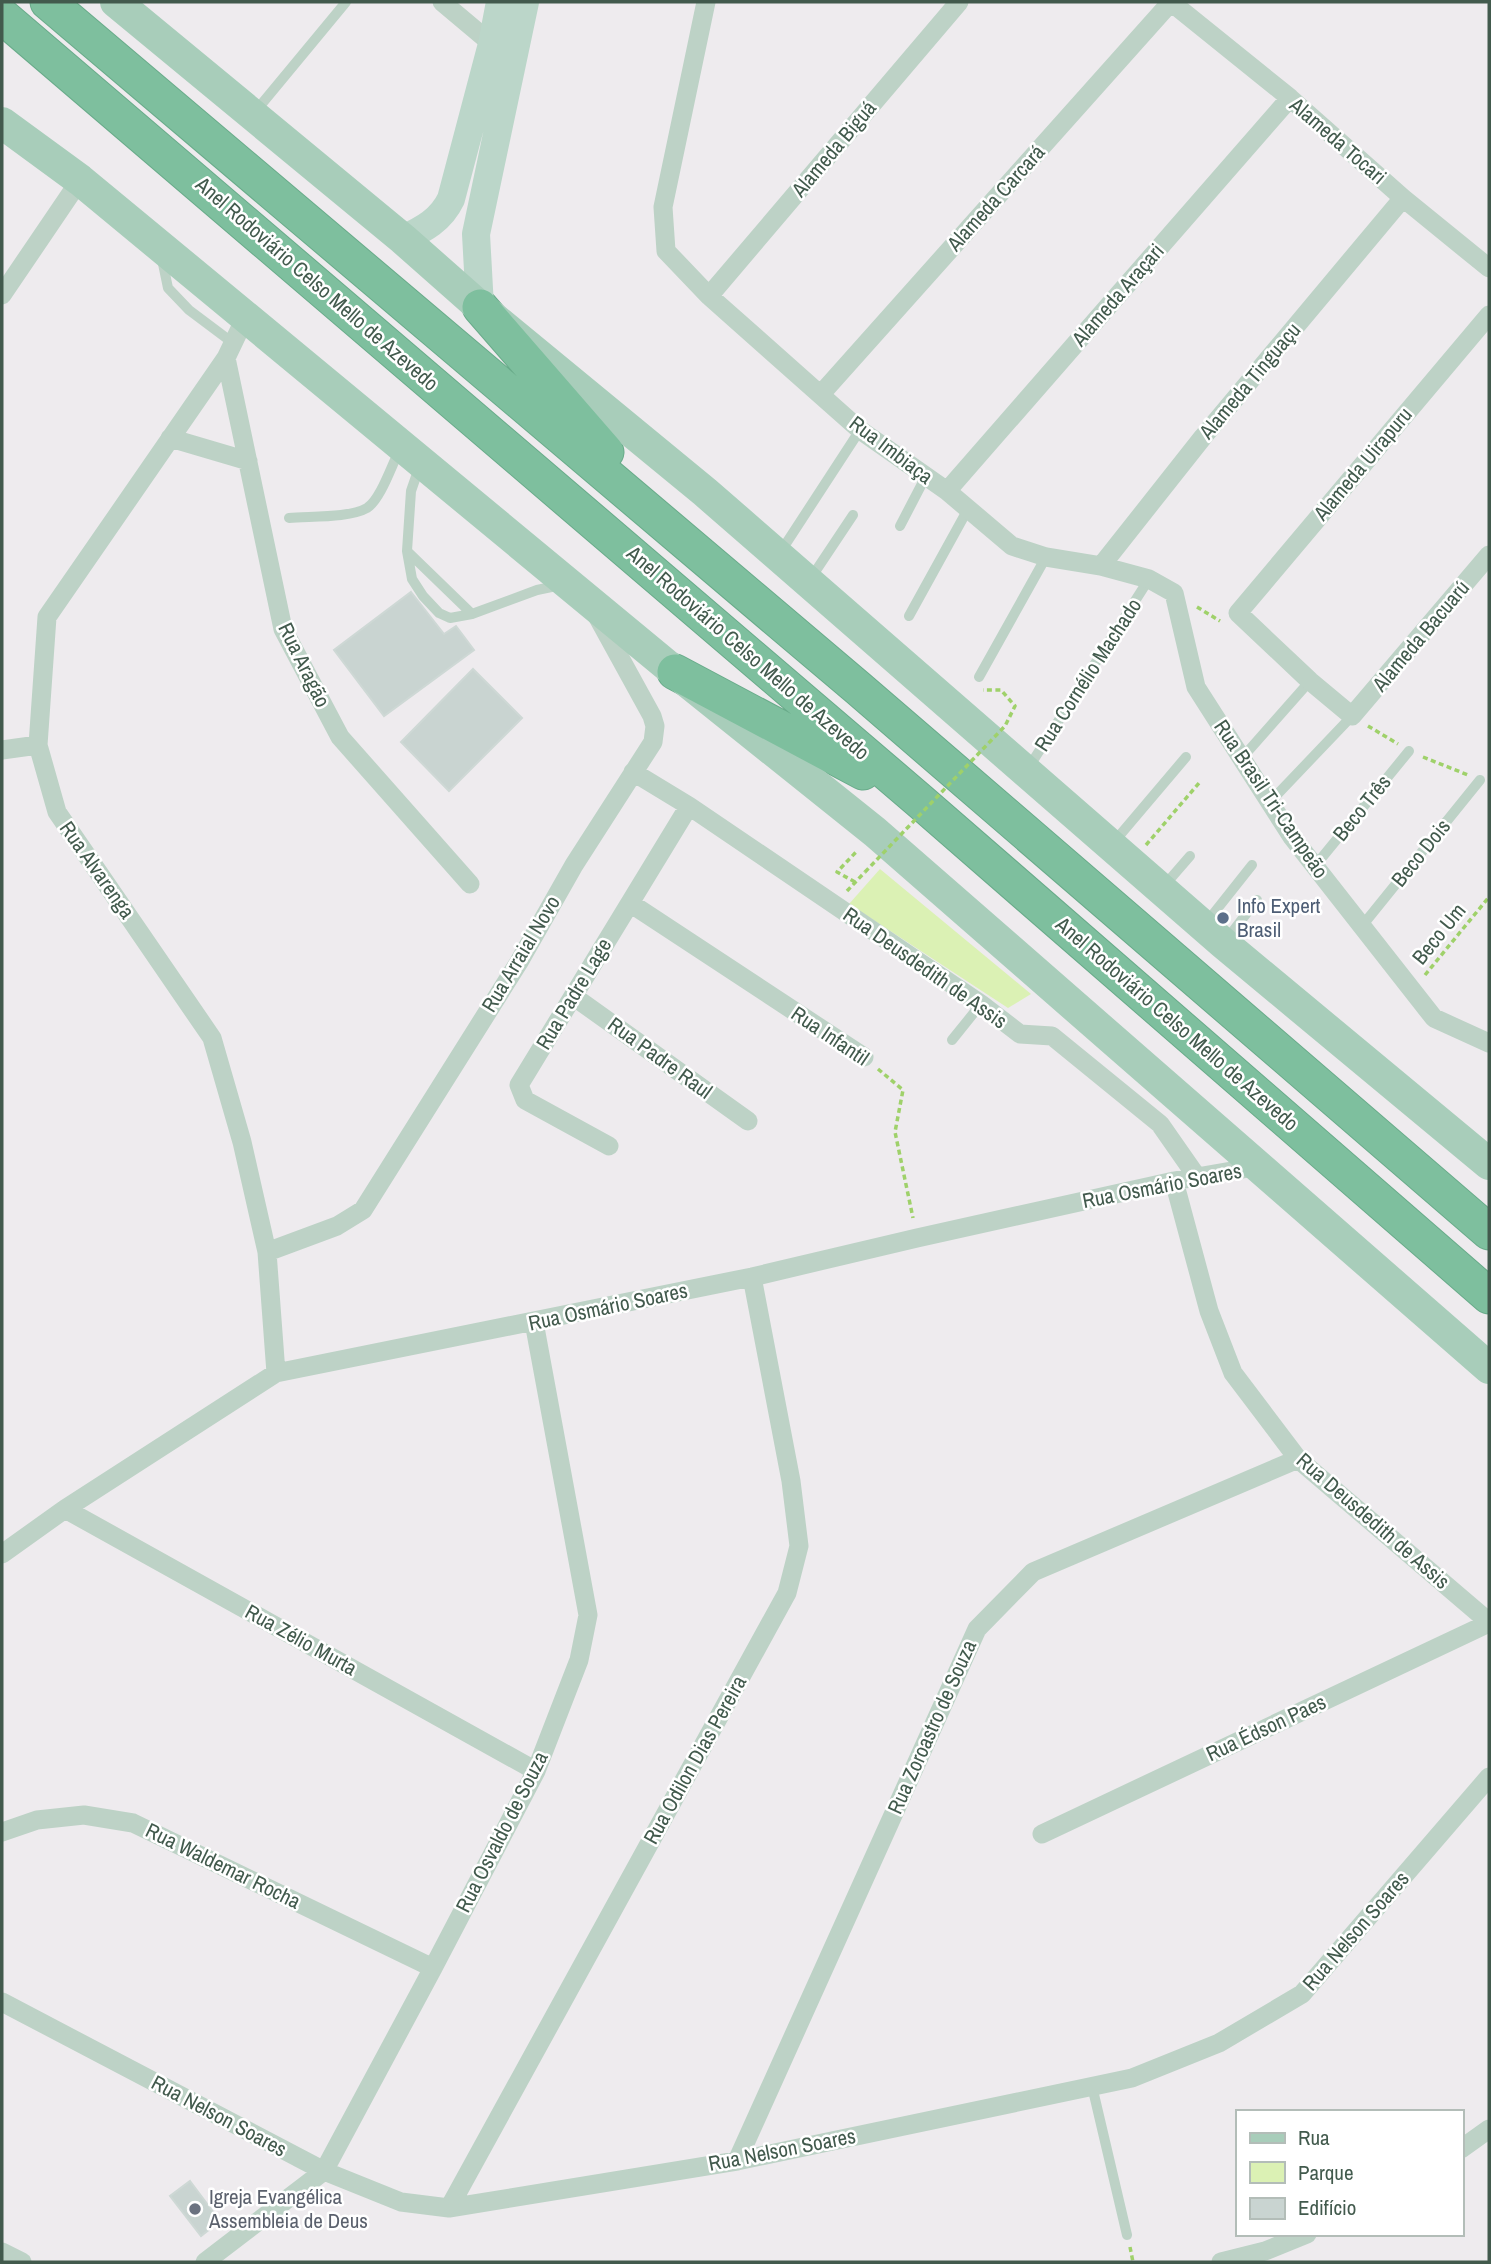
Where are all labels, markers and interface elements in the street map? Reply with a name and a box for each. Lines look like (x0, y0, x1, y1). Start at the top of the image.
street label: Alameda Tocari (1283, 90, 1393, 191)
street label: Alameda Biguá (784, 94, 883, 204)
street label: Alameda Carcará (939, 138, 1052, 258)
street label: Anel Rodoviário Celso Mello de Azevedo (189, 169, 445, 397)
street label: Alameda Araçari (1064, 237, 1170, 353)
street label: Alameda Tinguaçu (1192, 316, 1307, 446)
street label: Alameda Uirapuru (1306, 401, 1419, 527)
street label: Rua Imbiaça (844, 409, 939, 491)
street label: Anel Rodoviário Celso Mello de Azevedo (620, 538, 876, 766)
street label: Alameda Bacuarú (1365, 574, 1476, 698)
street label: Rua Cornélio Machado (1027, 593, 1148, 757)
street label: Rua Aragão (271, 618, 337, 712)
street label: Rua Brasil Tri-Campeão (1207, 714, 1335, 884)
street label: Beco Três (1326, 768, 1397, 847)
street label: Beco Dois (1384, 813, 1457, 893)
street label: Rua Alvarenga (53, 815, 142, 925)
street label: Rua Arraial Novo (474, 890, 567, 1017)
place label: Info Expert Brasil (1237, 891, 1320, 944)
street label: Beco Um (1405, 897, 1472, 970)
street label: Rua Deusdedith de Assis (837, 900, 1013, 1035)
street label: Anel Rodoviário Celso Mello de Azevedo (1049, 909, 1305, 1137)
marker: Info Expert Brasil (1215, 910, 1231, 926)
street label: Rua Padre Lage (529, 933, 618, 1055)
street label: Rua Infantil (786, 999, 875, 1072)
street label: Rua Padre Raul (602, 1010, 718, 1105)
street label: Rua Osmário Soares (1080, 1156, 1244, 1215)
street label: Rua Osmário Soares (526, 1276, 690, 1338)
street label: Rua Deusdedith de Assis (1290, 1446, 1456, 1595)
street label: Rua Zélio Murta (240, 1597, 363, 1682)
street label: Rua Zoroastro de Souza (880, 1635, 983, 1818)
street label: Rua Odilon Dias Pereira (636, 1670, 753, 1849)
street label: Rua Édson Paes (1201, 1687, 1330, 1768)
street label: Rua Osvaldo de Souza (448, 1746, 555, 1917)
street label: Rua Waldemar Rocha (141, 1816, 306, 1916)
street label: Rua Nelson Soares (1296, 1865, 1416, 1997)
street label: Rua Nelson Soares (147, 2068, 292, 2163)
legend (1236, 2110, 1463, 2236)
street label: Rua Nelson Soares (706, 2121, 858, 2178)
text: Rua (1298, 2123, 1330, 2152)
text: Parque (1298, 2158, 1354, 2187)
place label: Igreja Evangélica Assembleia de Deus (208, 2182, 368, 2235)
text: Edifício (1298, 2193, 1356, 2222)
marker: Igreja Evangélica Assembleia de Deus (187, 2201, 203, 2217)

